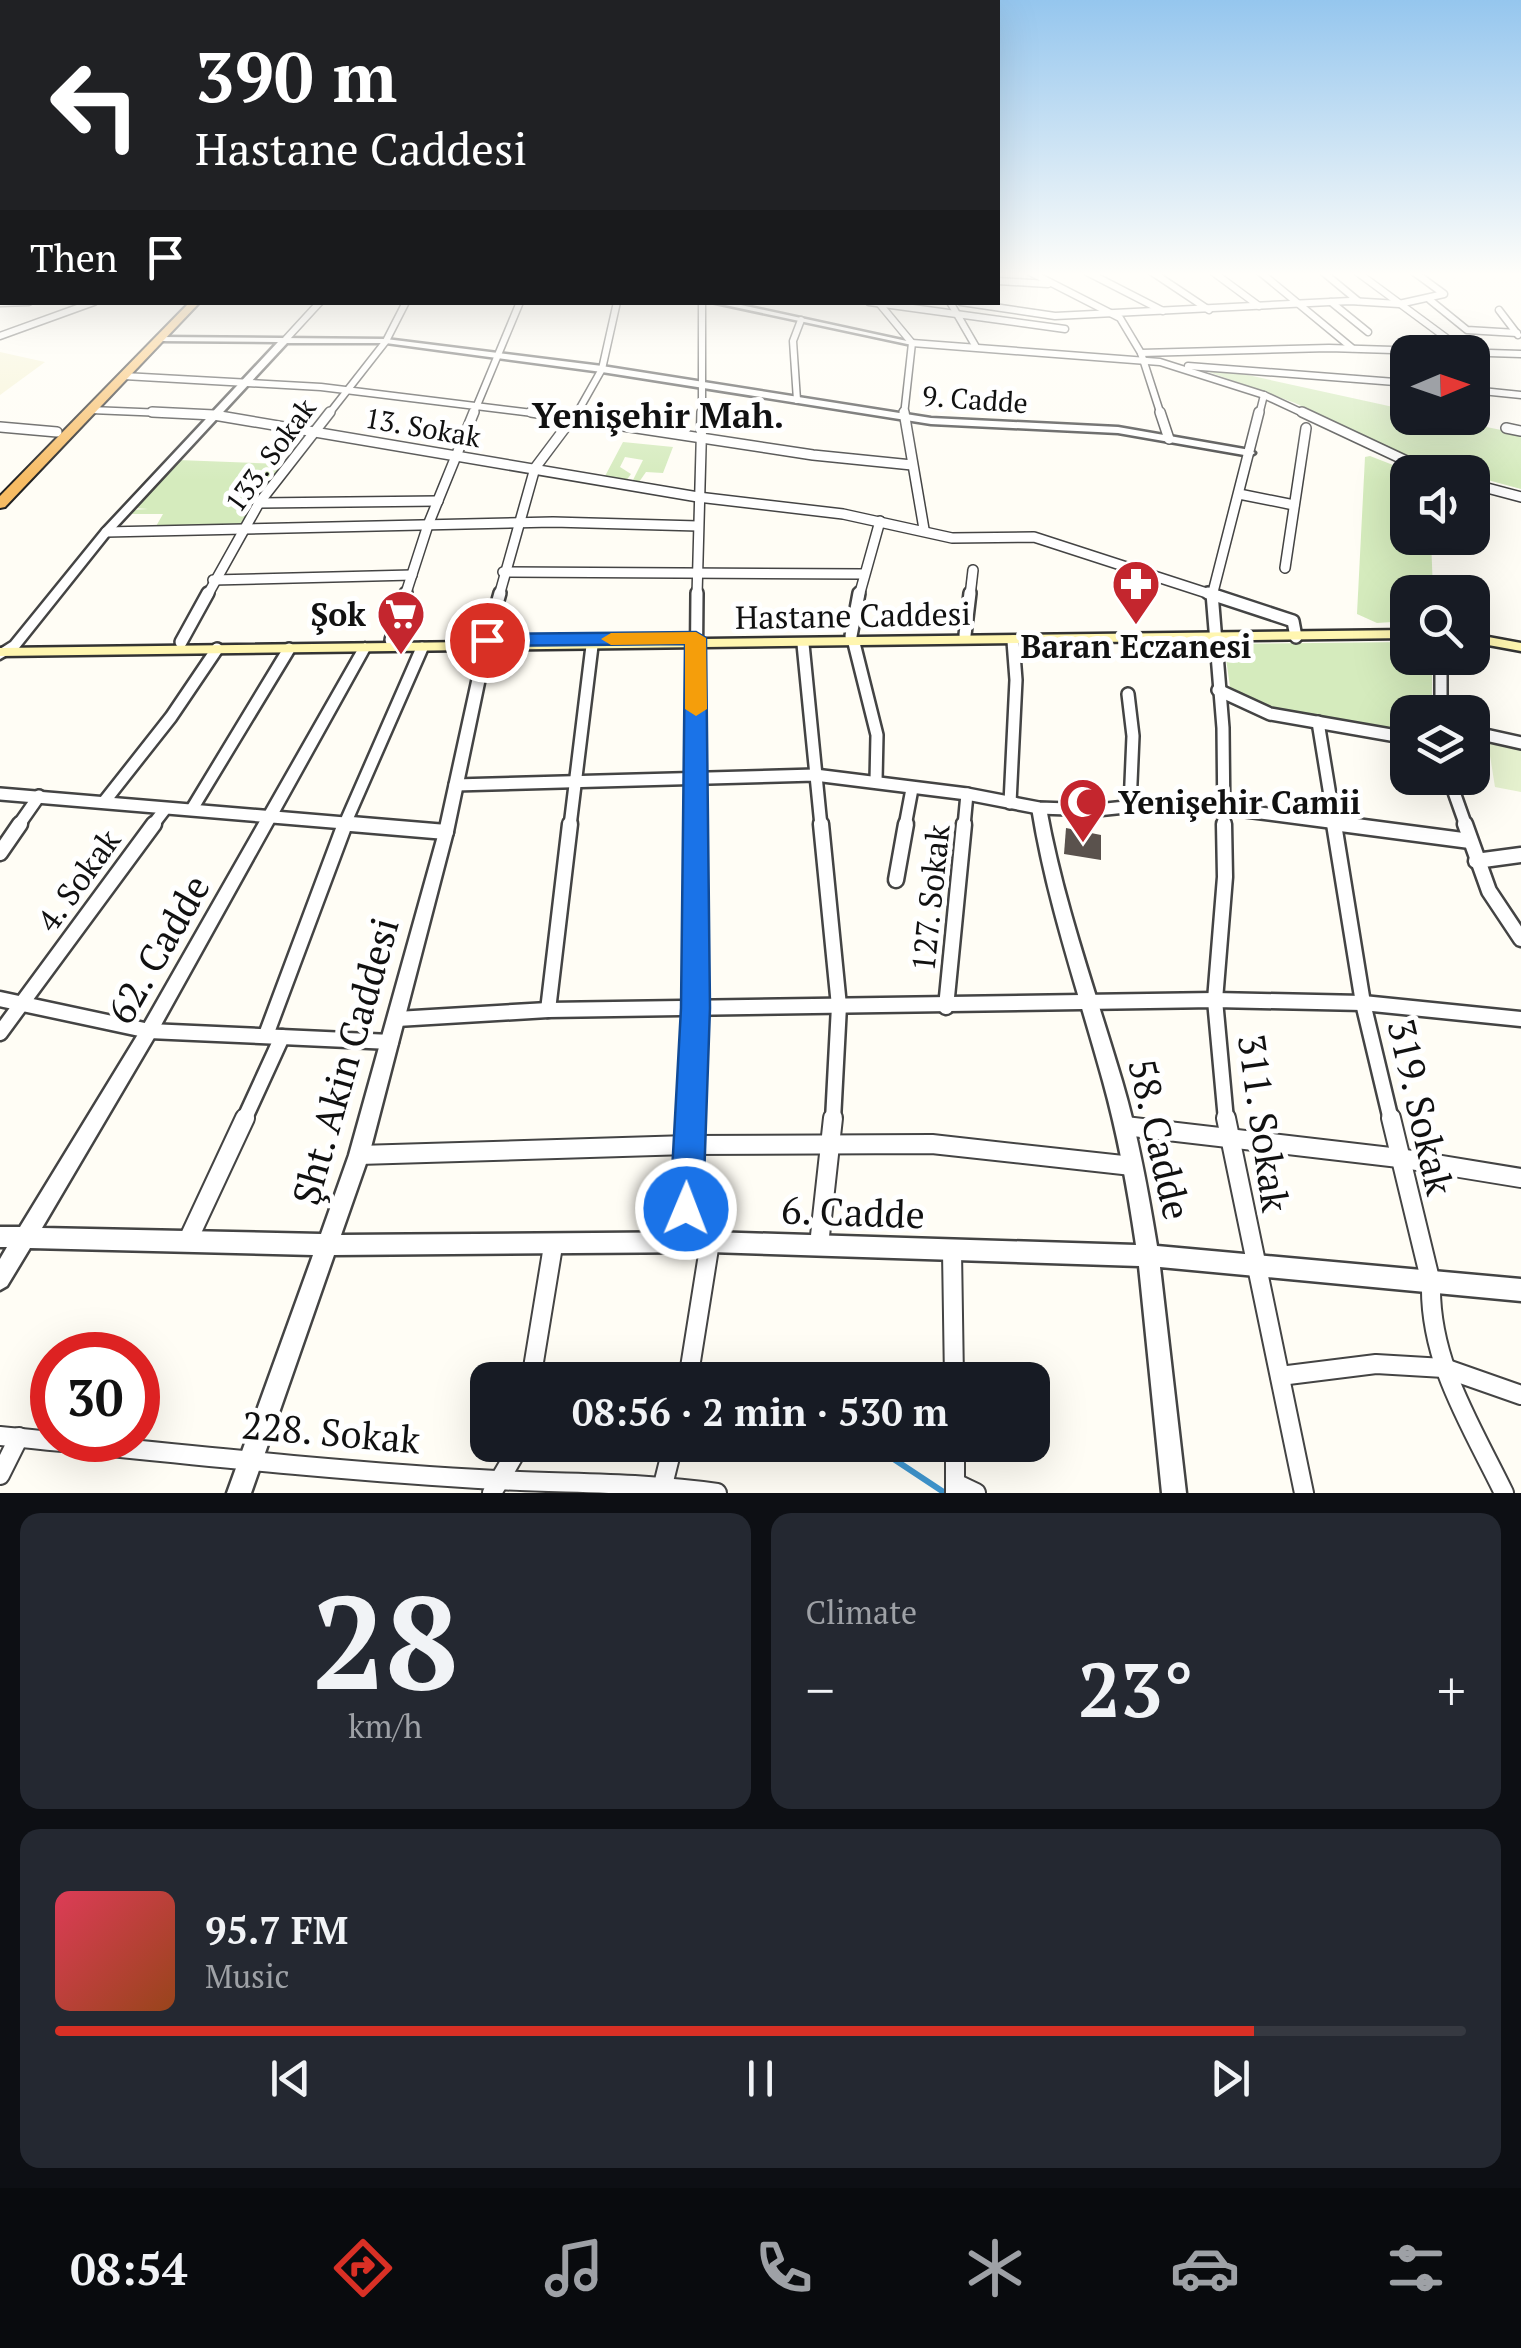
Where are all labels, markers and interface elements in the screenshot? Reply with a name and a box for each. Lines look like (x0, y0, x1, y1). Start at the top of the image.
text: 390 m (195, 29, 397, 122)
icon: left (30, 40, 160, 170)
text: Hastane Caddesi (195, 118, 527, 178)
icon: arrive (138, 230, 193, 285)
text: Then (30, 233, 118, 283)
north arrow (1390, 335, 1490, 435)
map controls (1390, 335, 1490, 795)
street label: 9. Cadde (921, 377, 1029, 421)
street label: 133. Sokak (216, 390, 324, 519)
district label: Yenişehir Mah. (532, 392, 784, 438)
street label: 13. Sokak (362, 399, 484, 455)
button: sound (1390, 455, 1490, 555)
pharmacy icon: Baran Eczanesi (1110, 558, 1162, 626)
button: search (1390, 575, 1490, 675)
supermarket icon: Şok (375, 588, 427, 656)
street label: Hastane Caddesi (735, 592, 971, 638)
place label: Şok (310, 593, 366, 635)
pin (445, 598, 530, 683)
icon: arrive (460, 613, 515, 668)
place label: Baran Eczanesi (1020, 625, 1252, 667)
button: layers (1390, 695, 1490, 795)
mosque icon: Yenişehir Camii (1057, 776, 1109, 844)
place label: Yenişehir Camii (1118, 781, 1361, 823)
street label: 4. Sokak (27, 820, 130, 939)
street label: 127. Sokak (901, 822, 959, 974)
street label: 62. Cadde (95, 866, 221, 1032)
street label: Şht. Akin Caddesi (280, 912, 410, 1210)
street label: 319. Sokak (1377, 1014, 1466, 1200)
street label: 311. Sokak (1227, 1031, 1301, 1215)
street label: 58. Cadde (1117, 1054, 1203, 1224)
position arrow (634, 1157, 738, 1261)
street label: 6. Cadde (780, 1185, 926, 1239)
speed limit sign: 30 (30, 1332, 160, 1462)
text: 08:56 · 2 min · 530 m (572, 1387, 948, 1437)
street label: 228. Sokak (240, 1399, 423, 1465)
text: 28 (312, 1554, 459, 1726)
text: Climate (806, 1591, 917, 1633)
text: 23° (1078, 1639, 1194, 1738)
text: − (806, 1653, 835, 1726)
text: + (1437, 1653, 1466, 1726)
text: km/h (348, 1705, 422, 1747)
text: 95.7 FM (205, 1905, 348, 1955)
text: Music (205, 1955, 290, 1997)
icon: previous (263, 2051, 318, 2106)
icon: pause (733, 2051, 788, 2106)
icon: next (1203, 2051, 1258, 2106)
icon: directions (328, 2233, 398, 2303)
icon: music (539, 2233, 609, 2303)
icon: phone (749, 2233, 819, 2303)
icon: climate (960, 2233, 1030, 2303)
icon: car (1170, 2233, 1240, 2303)
icon: filters (1381, 2233, 1451, 2303)
text: 08:54 (70, 2238, 187, 2298)

